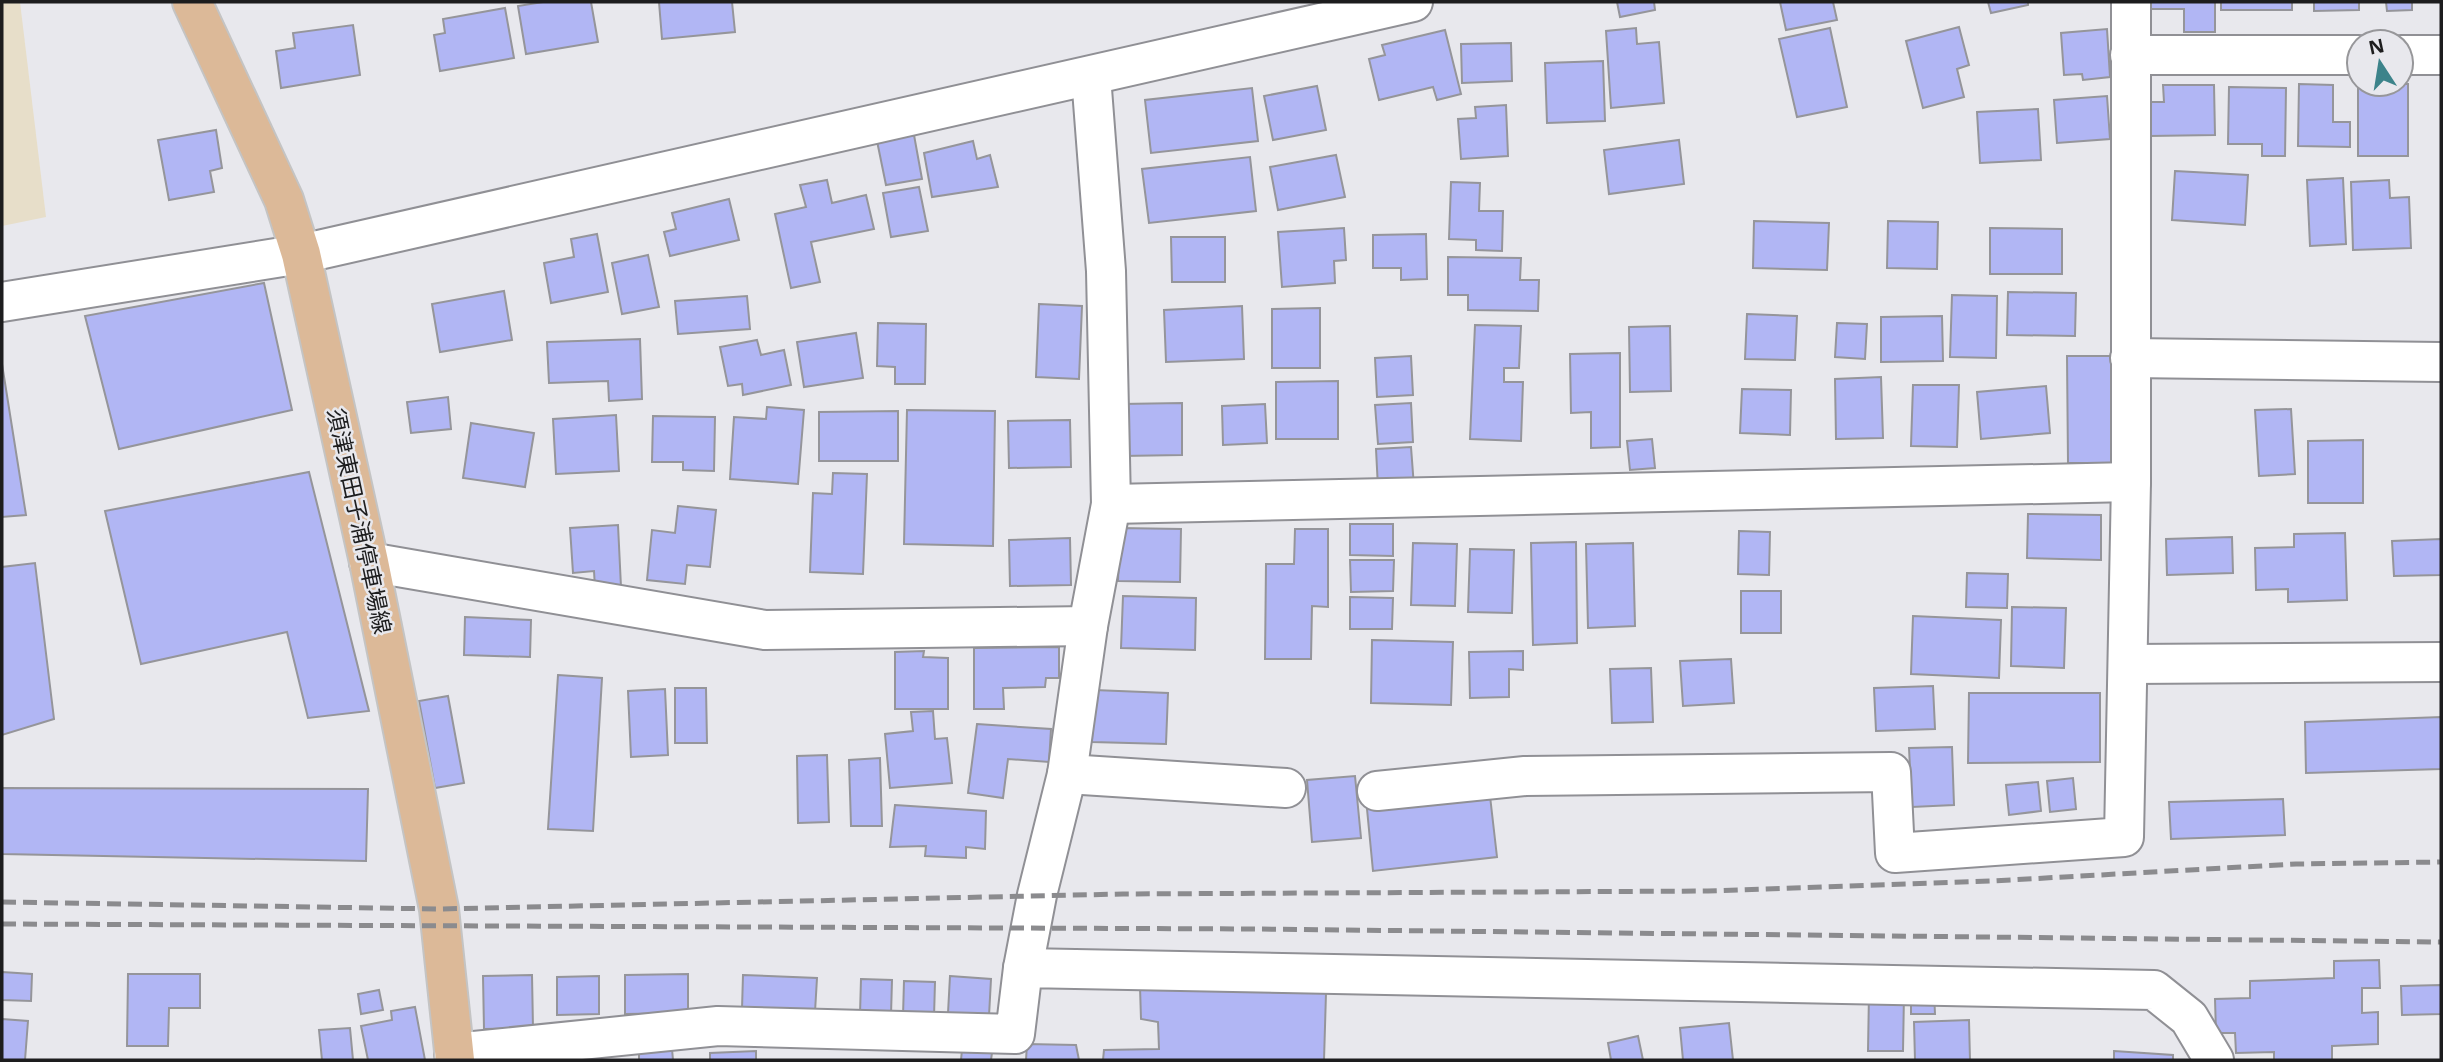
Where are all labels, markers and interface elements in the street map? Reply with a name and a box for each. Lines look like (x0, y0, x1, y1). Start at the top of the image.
north arrow (2345, 28, 2415, 98)
text: N (2366, 32, 2387, 61)
street label: 須津東田子浦停車場線 (320, 405, 400, 637)

